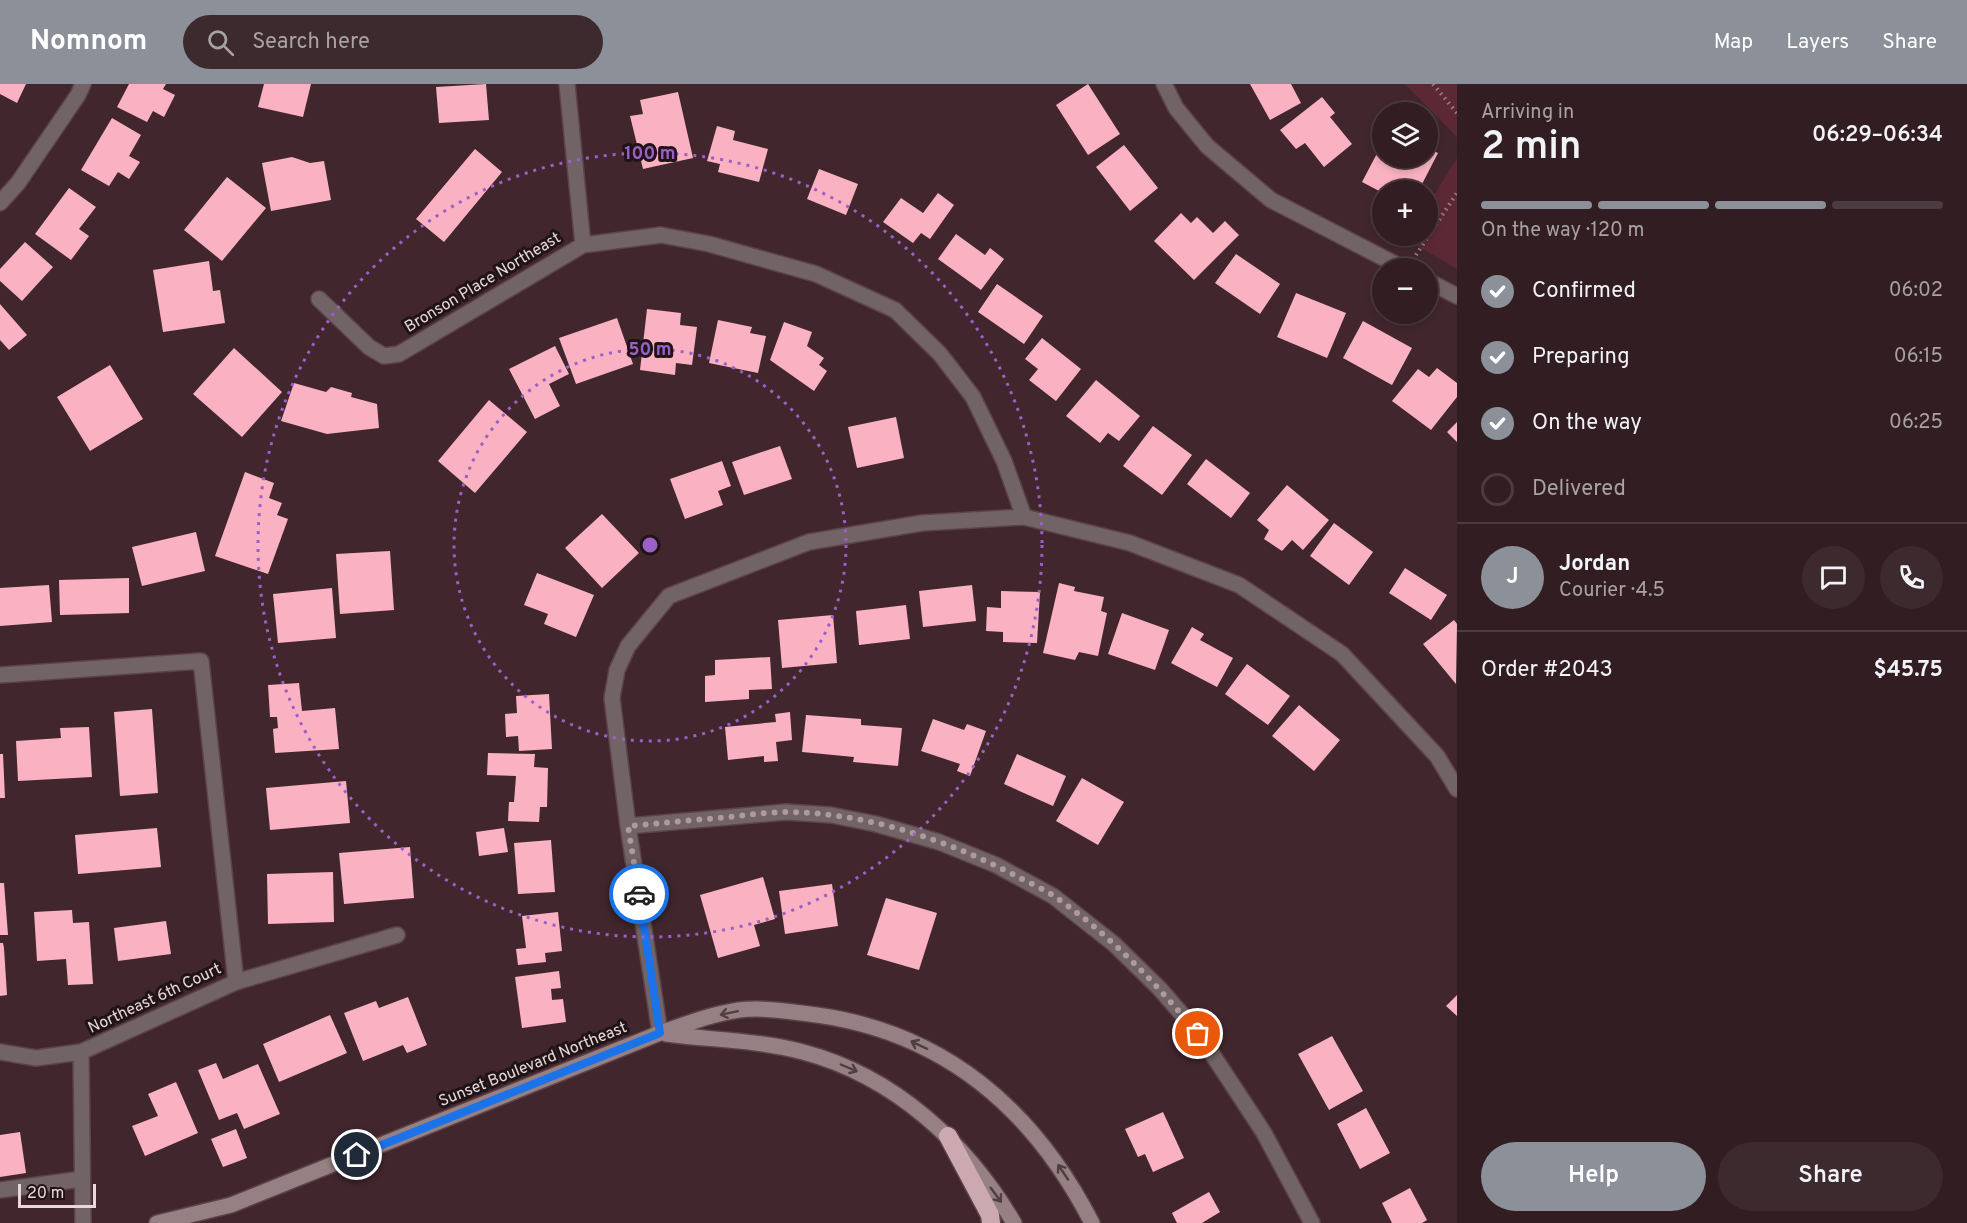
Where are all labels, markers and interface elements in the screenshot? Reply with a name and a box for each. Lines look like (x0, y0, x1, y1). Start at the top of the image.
search box (183, 15, 603, 69)
text: Nomnom (30, 24, 147, 60)
icon: search (204, 26, 237, 59)
text: Search here (252, 29, 370, 56)
text: Map (1714, 29, 1753, 56)
text: Layers (1786, 29, 1849, 56)
text: Share (1882, 29, 1937, 56)
text: Arriving in (1481, 100, 1574, 126)
map controls (1372, 102, 1438, 324)
button: layers (1372, 102, 1438, 168)
text: 06:29–06:34 (1812, 122, 1943, 149)
text: 2 min (1481, 124, 1582, 173)
text: 100 m (624, 143, 676, 166)
button: + (1372, 180, 1438, 246)
text: On the way · 120 m (1481, 218, 1645, 244)
street label: Bronson Place Northeast (401, 228, 565, 338)
button: − (1372, 258, 1438, 324)
icon: check (1481, 275, 1514, 308)
text: Confirmed (1532, 278, 1636, 305)
text: 06:02 (1889, 278, 1943, 304)
text: 50 m (628, 339, 672, 362)
icon: check (1481, 341, 1514, 374)
text: Preparing (1532, 344, 1630, 371)
text: 06:15 (1894, 344, 1943, 370)
icon: check (1481, 407, 1514, 440)
text: On the way (1532, 410, 1642, 437)
text: 06:25 (1889, 410, 1943, 436)
text: Delivered (1532, 476, 1626, 503)
centre of rings (640, 535, 660, 555)
button: chat (1802, 546, 1865, 609)
button: phone (1880, 546, 1943, 609)
text: Jordan (1559, 551, 1630, 578)
text: J (1506, 564, 1519, 591)
text: Courier · 4.5 (1559, 578, 1665, 604)
text: Order #2043 (1481, 657, 1613, 684)
text: $45.75 (1873, 657, 1943, 684)
courier (609, 864, 669, 924)
icon: car (623, 878, 656, 911)
street label: Northeast 6th Court (85, 959, 225, 1039)
one-way arrow (720, 1007, 739, 1019)
pin (1172, 1008, 1223, 1059)
icon: bag (1181, 1017, 1214, 1050)
street label: Sunset Boulevard Northeast (436, 1018, 630, 1112)
one-way arrow (910, 1039, 928, 1051)
one-way arrow (839, 1063, 857, 1075)
pin (331, 1129, 382, 1180)
icon: home (340, 1138, 373, 1171)
button: Help (1481, 1142, 1706, 1211)
button: Share (1718, 1142, 1943, 1211)
one-way arrow (1057, 1164, 1070, 1181)
scale bar (18, 1181, 96, 1208)
text: 20 m (27, 1184, 64, 1204)
one-way arrow (990, 1186, 1003, 1202)

